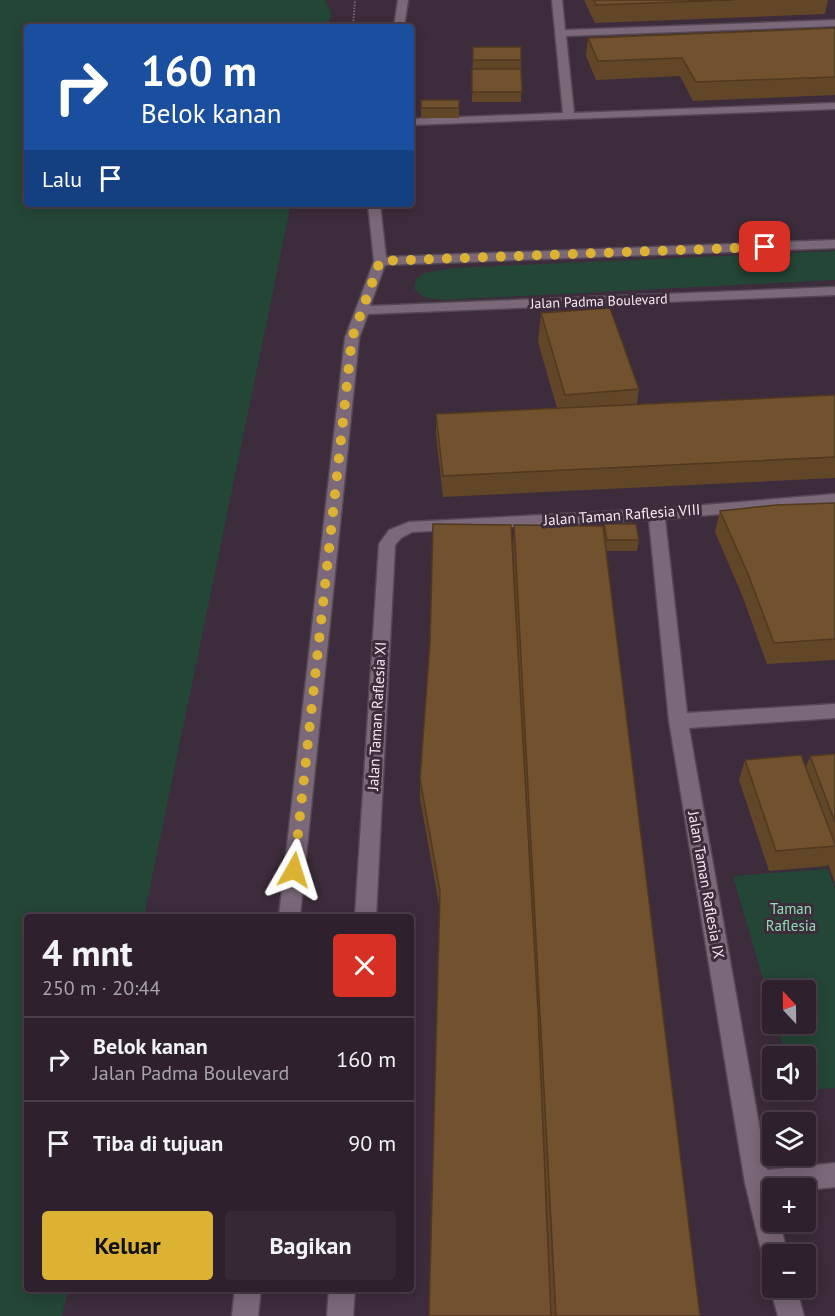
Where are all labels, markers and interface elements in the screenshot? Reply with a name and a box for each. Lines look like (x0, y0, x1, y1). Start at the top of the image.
text: 160 m (141, 43, 257, 98)
icon: right (42, 48, 120, 126)
text: Belok kanan (141, 96, 281, 130)
icon: arrive (94, 162, 127, 195)
text: Lalu (42, 165, 82, 193)
pin (739, 221, 790, 272)
icon: arrive (748, 230, 781, 263)
street label: Jalan Padma Boulevard (529, 290, 668, 312)
street label: Jalan Taman Raflesia VIII (542, 500, 701, 530)
street label: Jalan Taman Raflesia XI (363, 641, 390, 792)
street label: Jalan Taman Raflesia IX (684, 809, 729, 960)
position arrow (262, 838, 326, 902)
park label: Taman Raflesia (766, 899, 816, 935)
text: 4 mnt (42, 929, 133, 976)
button: close (333, 934, 396, 997)
text: 250 m · 20:44 (42, 975, 160, 1001)
north arrow (762, 980, 816, 1034)
map controls (762, 980, 816, 1298)
text: Belok kanan (93, 1032, 208, 1060)
icon: right (42, 1043, 75, 1076)
text: 160 m (336, 1045, 396, 1073)
button: sound (762, 1046, 816, 1100)
text: Jalan Padma Boulevard (93, 1060, 289, 1086)
button: layers (762, 1112, 816, 1166)
icon: arrive (42, 1127, 75, 1160)
text: Tiba di tujuan (93, 1129, 223, 1157)
text: 90 m (348, 1129, 396, 1157)
button: + (762, 1178, 816, 1232)
button: Keluar (42, 1211, 213, 1280)
button: Bagikan (225, 1211, 396, 1280)
button: − (762, 1244, 816, 1298)

